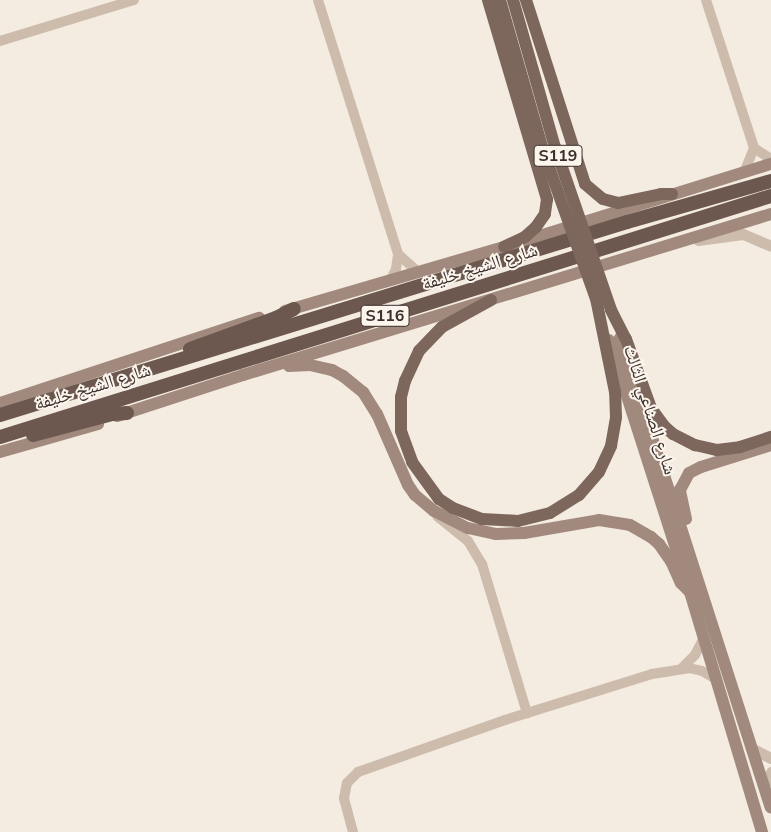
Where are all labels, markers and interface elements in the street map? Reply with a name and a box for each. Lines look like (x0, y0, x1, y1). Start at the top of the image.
road number: S119 (533, 142, 583, 170)
street label: شارع الشيخ خليفة (420, 239, 540, 295)
road number: S116 (360, 302, 410, 330)
street label: شارع الصناعي الثالث (619, 343, 681, 477)
street label: شارع الشيخ خليفة (33, 359, 153, 415)

